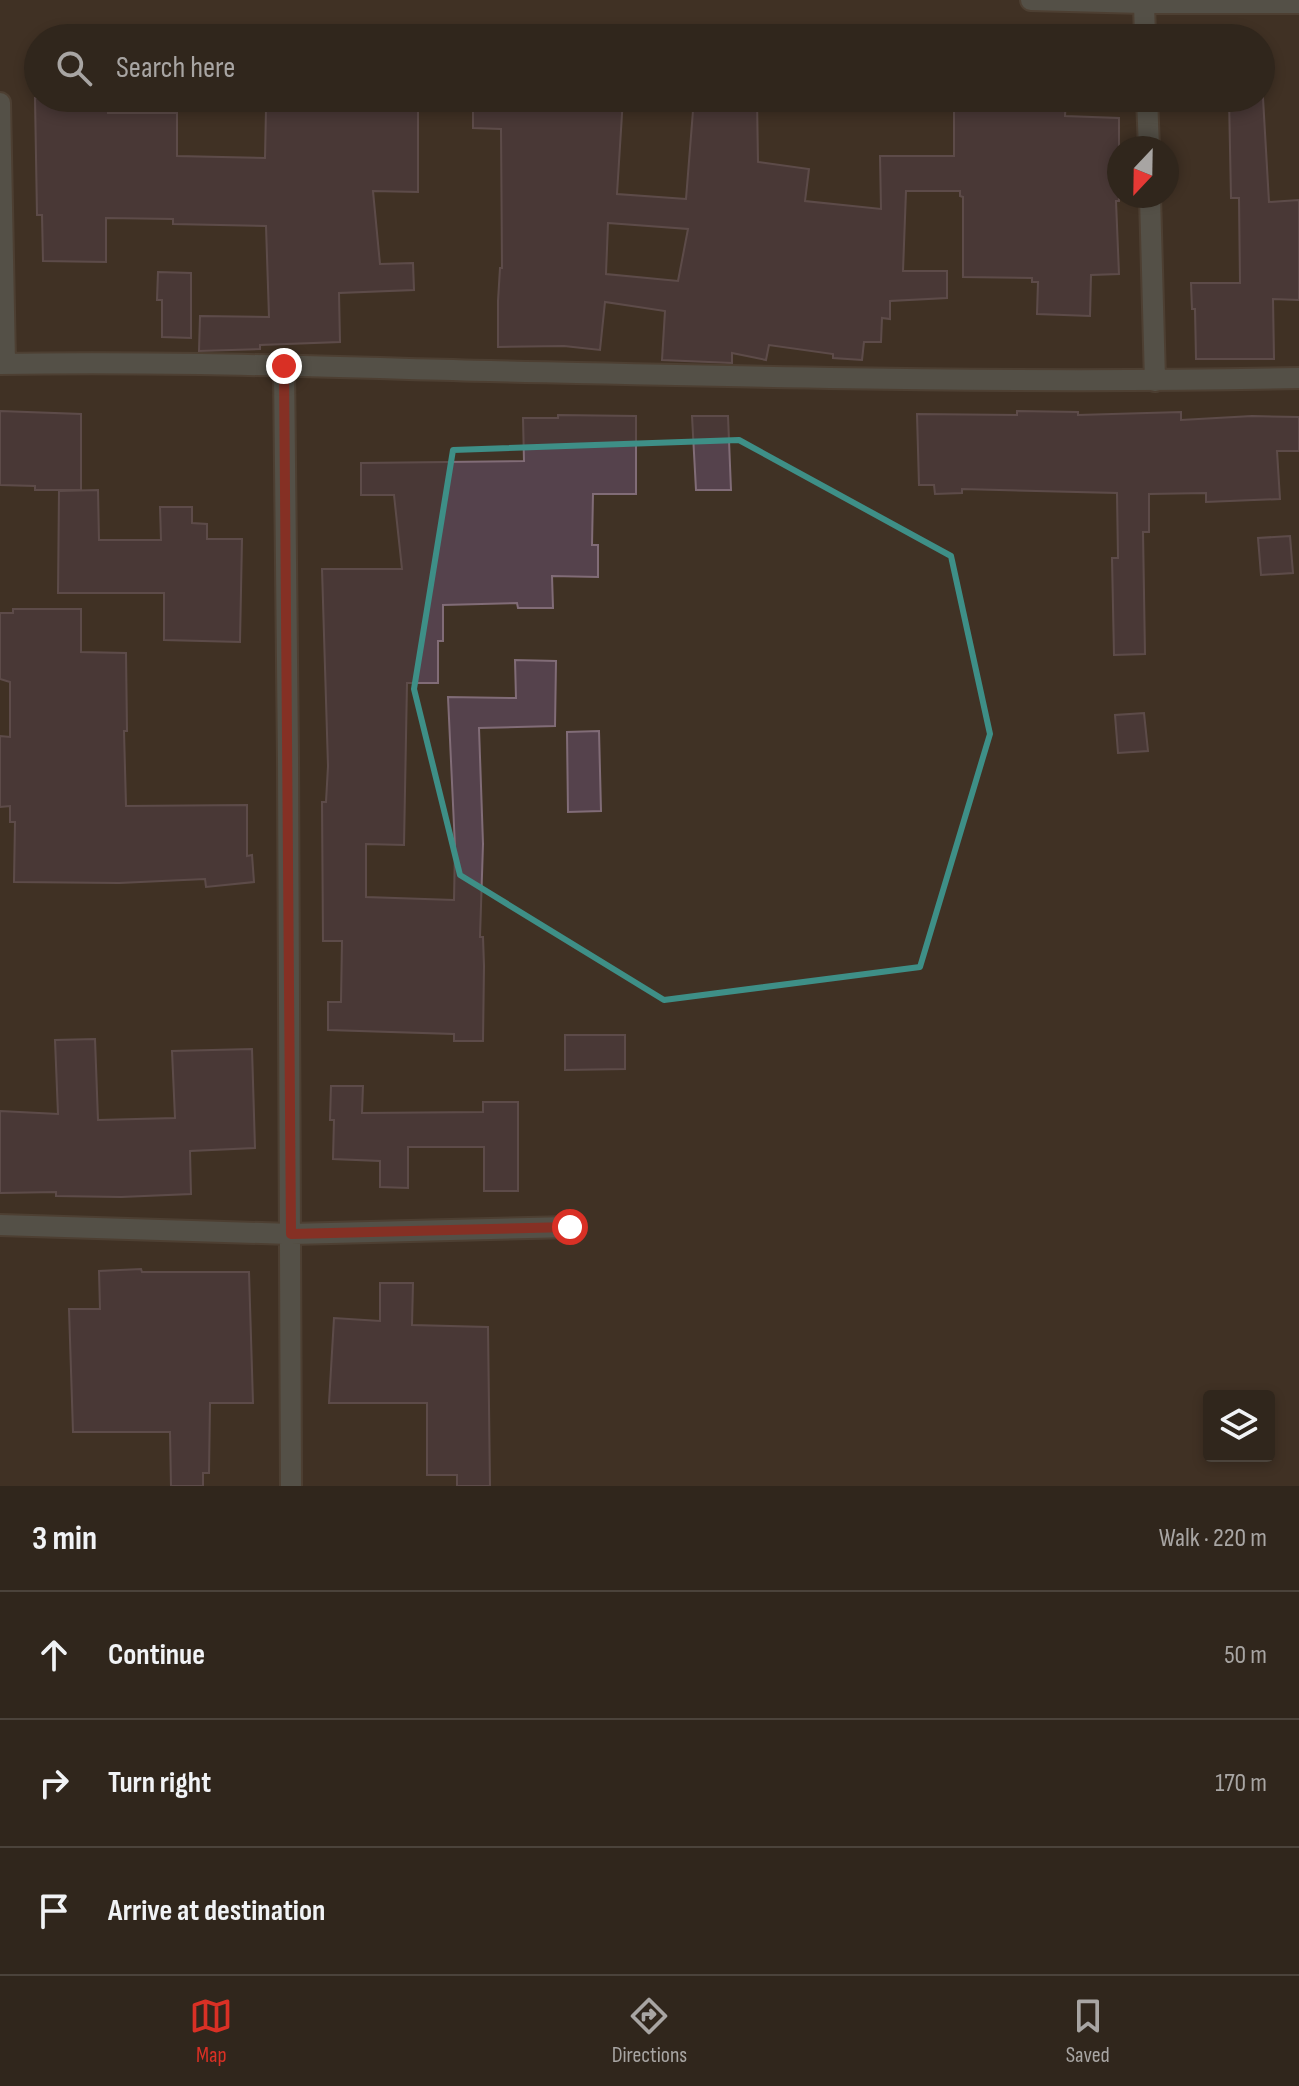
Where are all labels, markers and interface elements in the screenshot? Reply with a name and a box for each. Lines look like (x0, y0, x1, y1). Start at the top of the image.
search box (24, 24, 1275, 112)
icon: search (52, 46, 96, 90)
text: Search here (116, 50, 235, 86)
north arrow (1107, 136, 1179, 208)
route end (266, 348, 302, 384)
route start (552, 1209, 588, 1245)
map controls (1203, 1390, 1275, 1462)
button: layers (1203, 1390, 1275, 1462)
text: 3 min (32, 1518, 97, 1559)
text: Walk · 220 m (1159, 1523, 1267, 1554)
icon: ahead (32, 1633, 76, 1677)
text: Continue (108, 1637, 205, 1673)
text: 50 m (1224, 1640, 1267, 1671)
icon: right (32, 1761, 76, 1805)
text: Turn right (108, 1765, 211, 1801)
text: 170 m (1215, 1768, 1267, 1799)
icon: arrive (32, 1889, 76, 1933)
text: Arrive at destination (108, 1893, 325, 1929)
tab: Map (189, 1994, 233, 2069)
tab: Directions (612, 1994, 687, 2069)
tab: Saved (1066, 1994, 1110, 2069)

